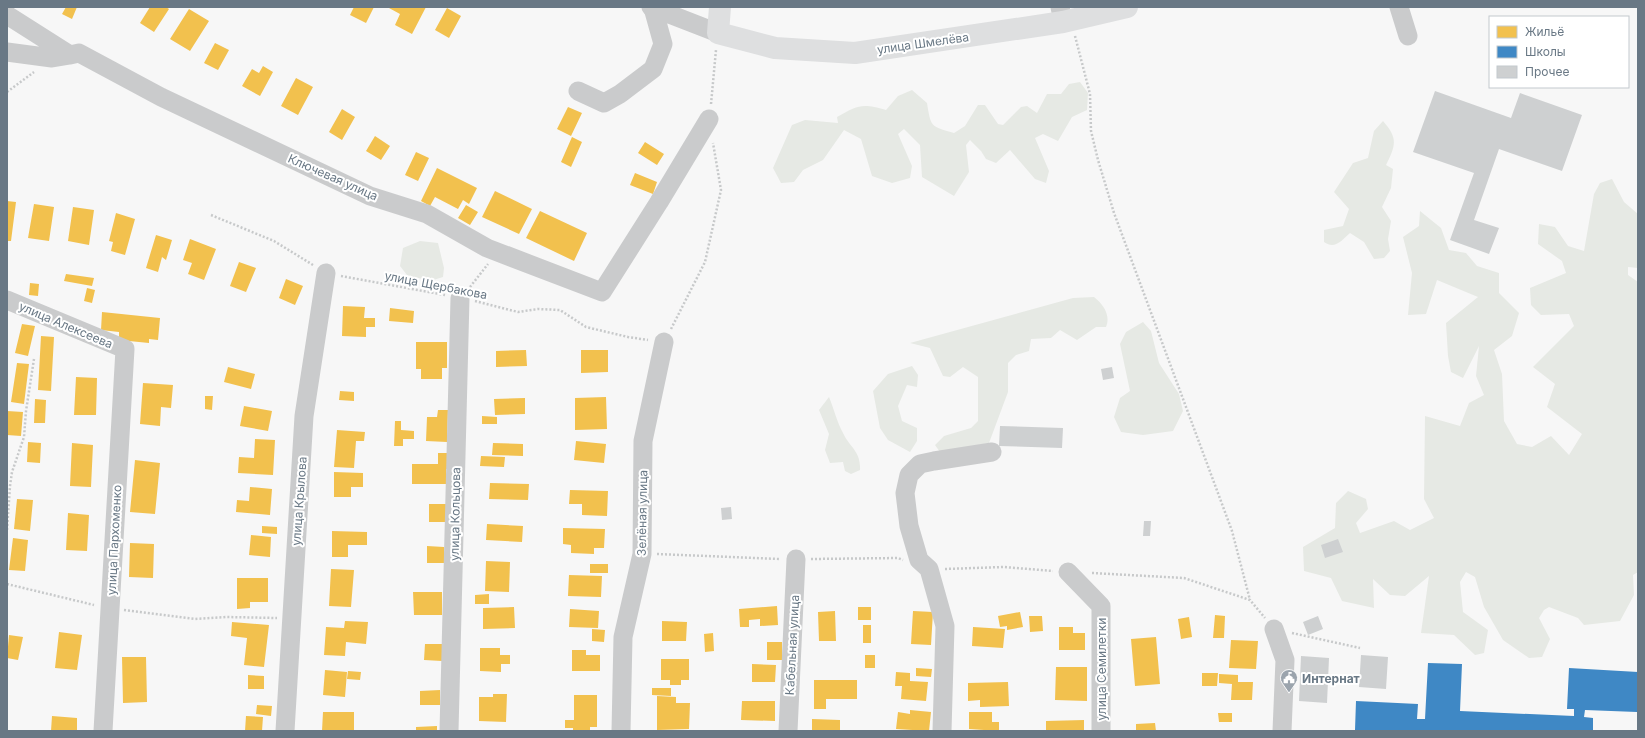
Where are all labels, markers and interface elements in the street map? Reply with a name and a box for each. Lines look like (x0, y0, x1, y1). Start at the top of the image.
legend (1489, 16, 1629, 88)
text: Жильё (1525, 24, 1564, 39)
street label: улица Шмелёва (876, 29, 970, 57)
text: Школы (1525, 44, 1566, 59)
text: Прочее (1525, 64, 1570, 79)
street label: Ключевая улица (286, 150, 380, 204)
street label: улица Щербакова (383, 268, 489, 302)
street label: улица Алексеева (17, 299, 115, 351)
street label: улица Крылова (288, 456, 310, 546)
street label: улица Кольцова (447, 467, 463, 561)
street label: Зелёная улица (634, 470, 650, 556)
street label: улица Пархоменко (104, 484, 124, 596)
street label: Кабельная улица (782, 594, 802, 696)
street label: улица Семилетки (1094, 618, 1109, 720)
public building icon: Интернат (1279, 668, 1299, 693)
place label: Интернат (1302, 671, 1360, 686)

